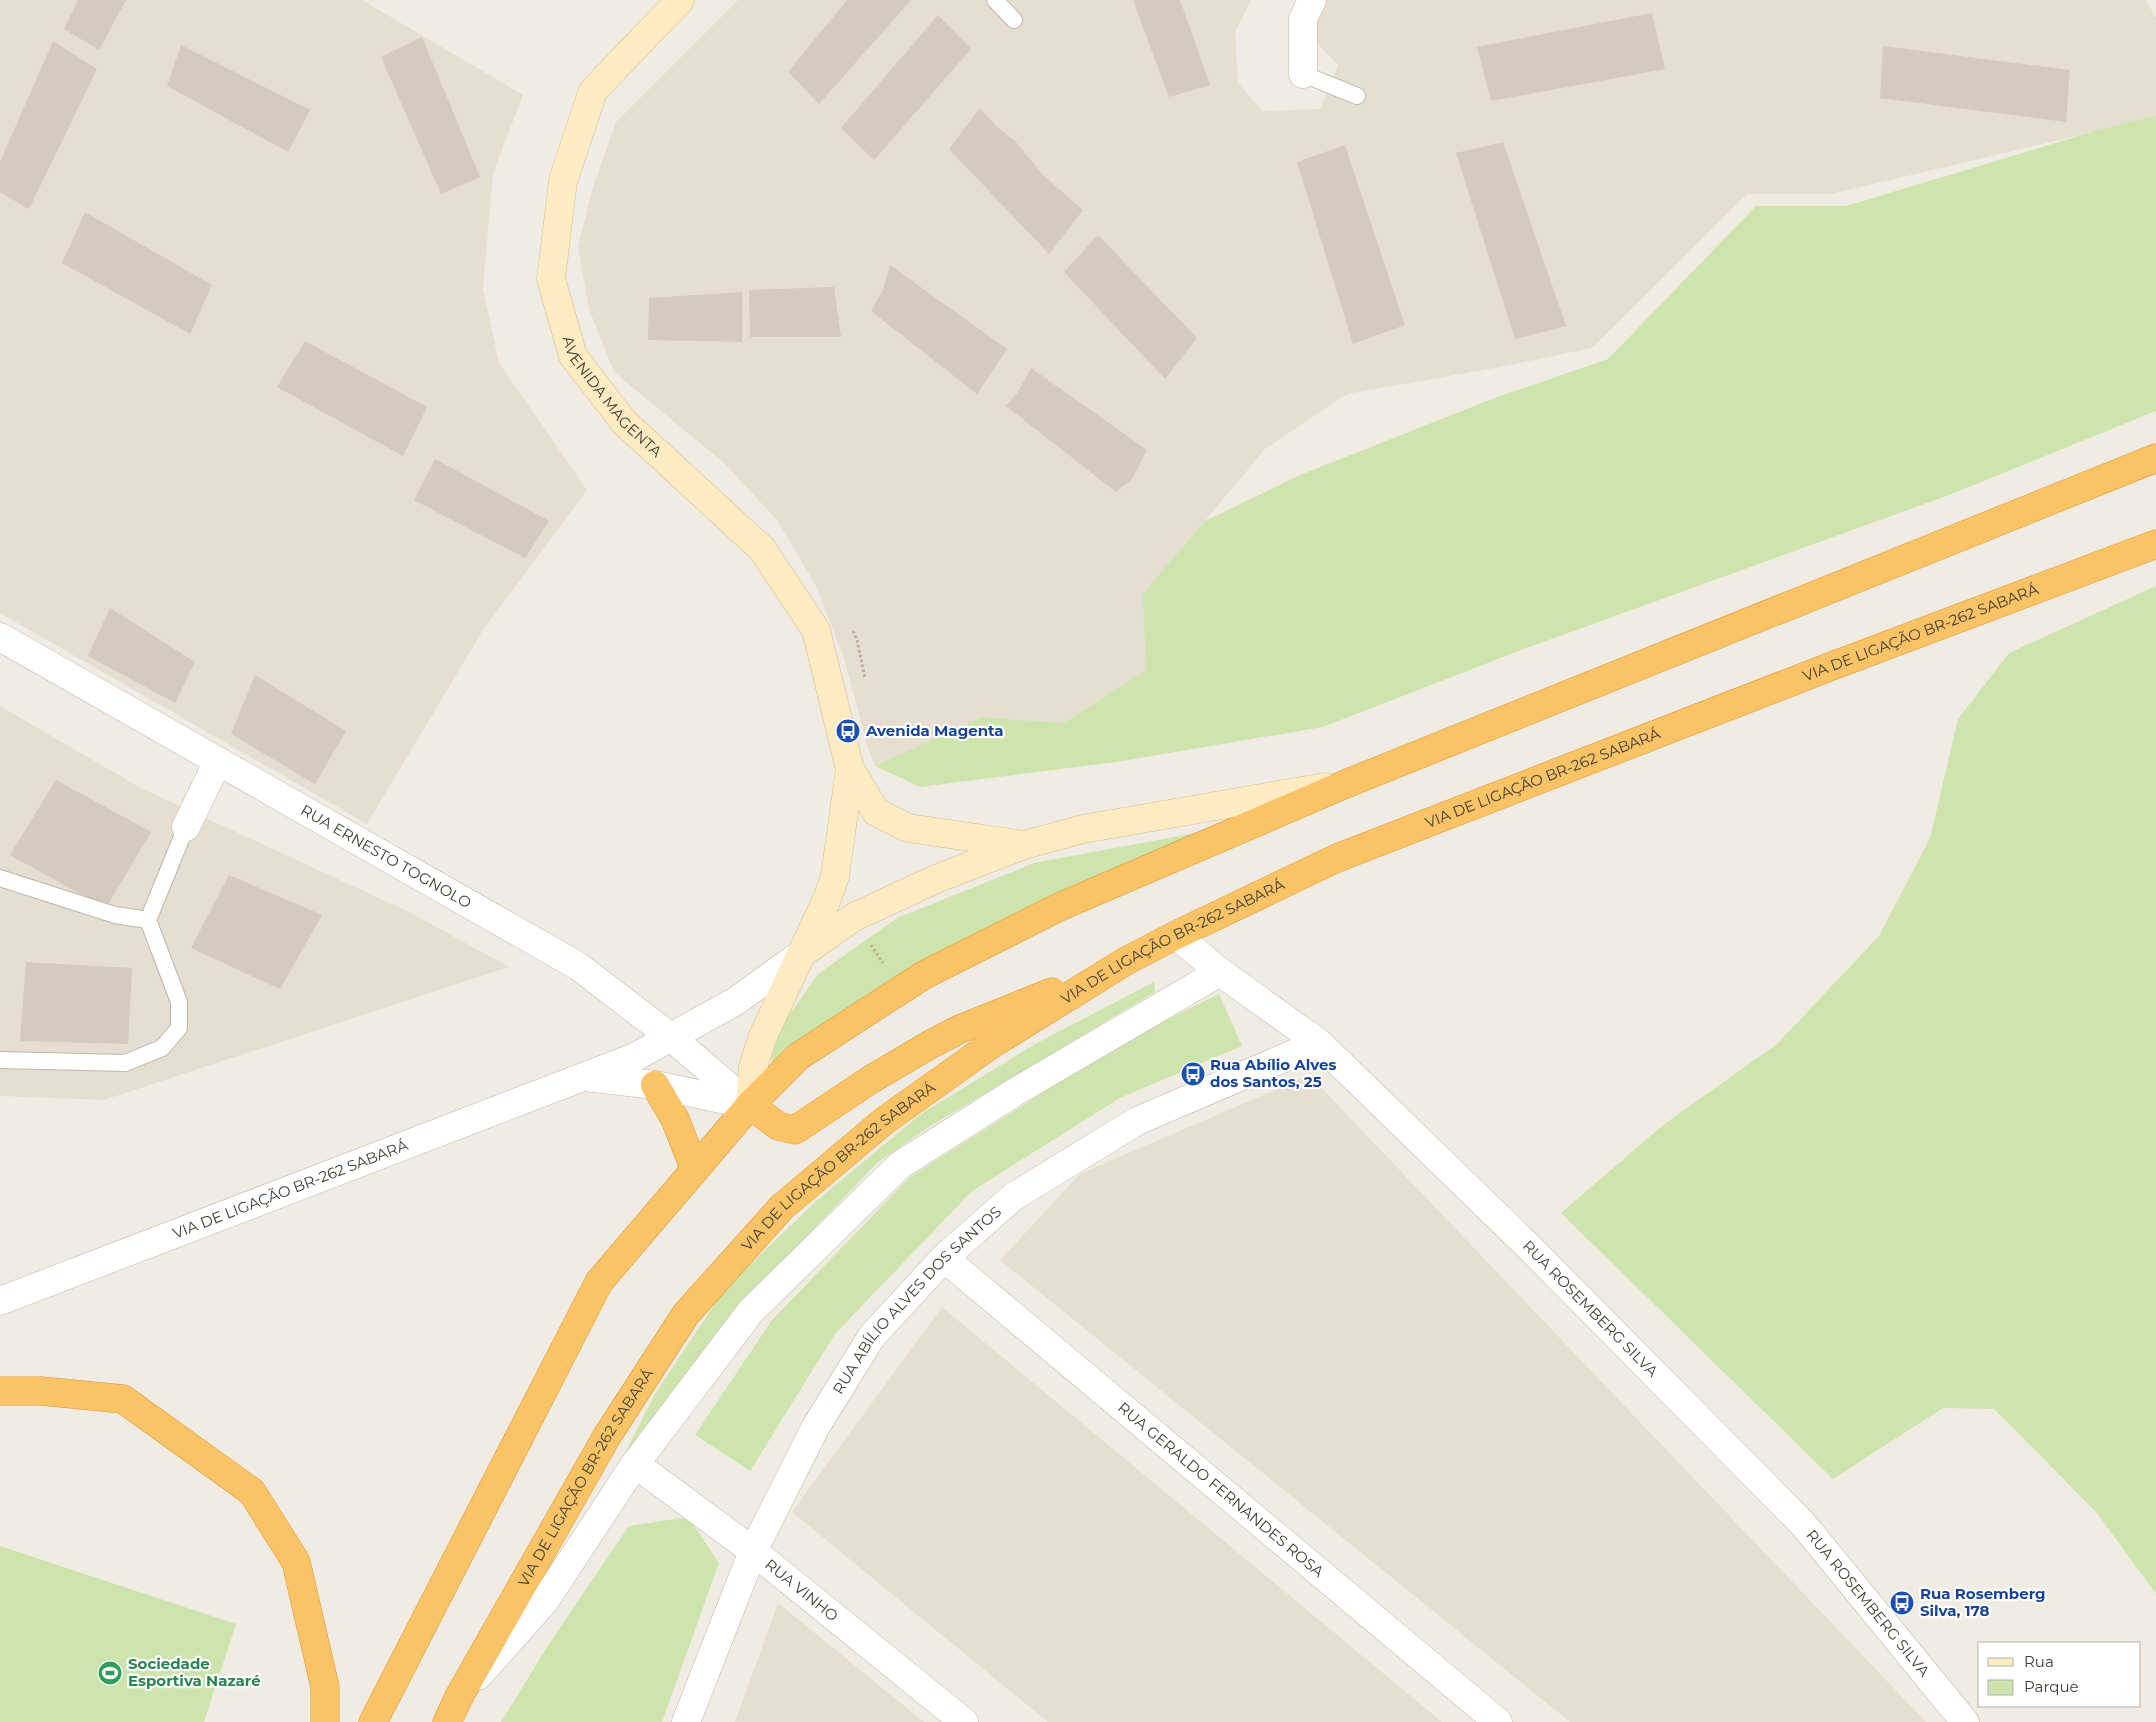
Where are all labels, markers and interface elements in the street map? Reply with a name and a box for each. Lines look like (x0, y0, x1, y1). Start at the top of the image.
street label: AVENIDA MAGENTA (559, 334, 666, 461)
street label: VIA DE LIGAÇÃO BR-262 SABARÁ (1800, 579, 2041, 685)
bus stop icon: Avenida Magenta (835, 718, 861, 744)
place label: Avenida Magenta (865, 721, 1004, 740)
street label: VIA DE LIGAÇÃO BR-262 SABARÁ (1422, 724, 1663, 832)
street label: RUA ERNESTO TOGNOLO (297, 800, 475, 912)
street label: VIA DE LIGAÇÃO BR-262 SABARÁ (1057, 874, 1288, 1008)
place label: Rua Abílio Alves dos Santos, 25 (1210, 1055, 1337, 1091)
bus stop icon: Rua Abílio Alves dos Santos, 25 (1180, 1061, 1206, 1087)
street label: VIA DE LIGAÇÃO BR-262 SABARÁ (737, 1077, 939, 1255)
street label: VIA DE LIGAÇÃO BR-262 SABARÁ (170, 1135, 411, 1243)
street label: RUA ABÍLIO ALVES DOS SANTOS (828, 1202, 1005, 1398)
street label: RUA ROSEMBERG SILVA (1519, 1236, 1662, 1381)
street label: VIA DE LIGAÇÃO BR-262 SABARÁ (513, 1365, 657, 1590)
street label: RUA GERALDO FERNANDES ROSA (1114, 1398, 1328, 1581)
street label: RUA ROSEMBERG SILVA (1802, 1525, 1934, 1680)
street label: RUA VINHO (761, 1554, 842, 1625)
place label: Rua Rosemberg Silva, 178 (1920, 1584, 2046, 1620)
bus stop icon: Rua Rosemberg Silva, 178 (1889, 1590, 1915, 1616)
legend (1978, 1642, 2141, 1707)
text: Rua (2024, 1652, 2054, 1671)
place label: Sociedade Esportiva Nazaré (128, 1654, 261, 1690)
sports icon: Sociedade Esportiva Nazaré (97, 1660, 123, 1686)
text: Parque (2024, 1677, 2079, 1696)

